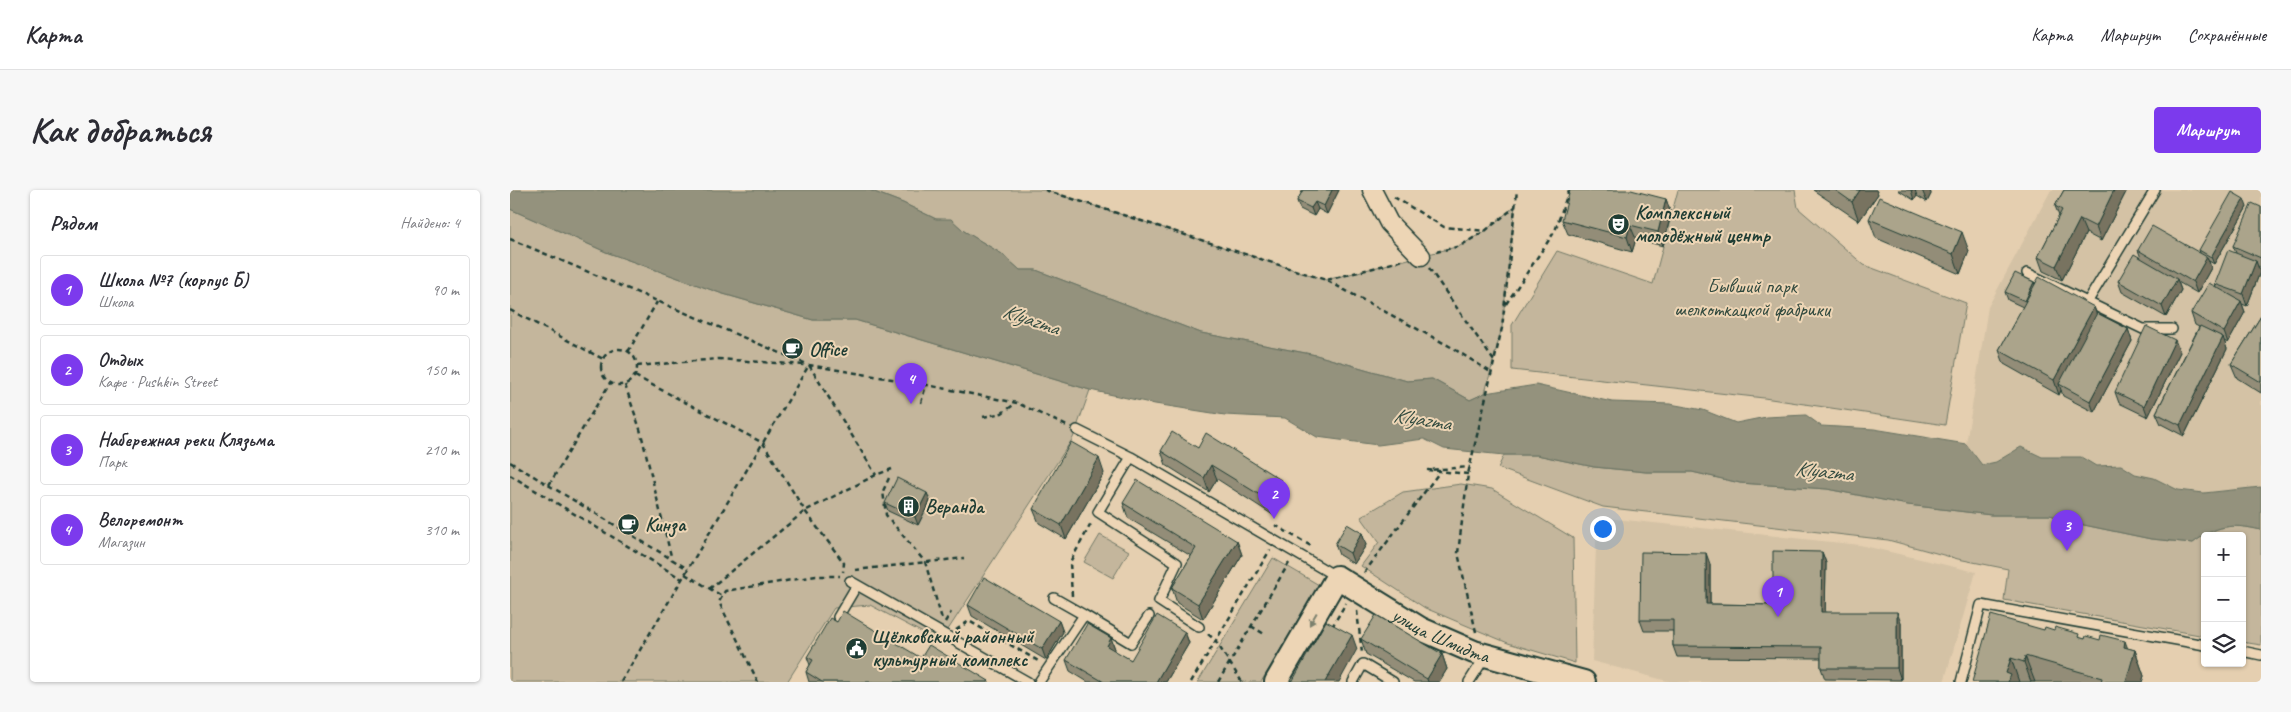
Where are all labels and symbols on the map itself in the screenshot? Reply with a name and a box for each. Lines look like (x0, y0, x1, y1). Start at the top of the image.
place label: Комплексный молодёжный центр (1635, 200, 1771, 248)
theatre icon: Комплексный молодёжный центр (1607, 212, 1631, 236)
park label: Бывший парк шелкоткацкой фабрики (1674, 274, 1832, 322)
water label: Klyazma (1000, 297, 1065, 341)
cafe icon: Office (781, 337, 805, 361)
place label: Office (809, 337, 848, 362)
pin: 4 (895, 363, 927, 404)
water label: Klyazma (1392, 402, 1455, 437)
water label: Klyazma (1794, 455, 1856, 487)
pin: 2 (1258, 478, 1290, 519)
building icon: Веранда (897, 494, 921, 518)
place label: Веранда (925, 494, 986, 519)
pin: 3 (2051, 510, 2083, 551)
cafe icon: Кинза (617, 512, 641, 536)
place label: Кинза (645, 512, 687, 538)
your location (1590, 516, 1616, 542)
pin: 1 (1762, 576, 1794, 617)
street label: улица Шмидта (1387, 602, 1494, 669)
one-way arrow (1308, 612, 1317, 625)
place label: Щёлковский районный культурный комплекс (872, 624, 1035, 673)
public building icon: Щёлковский районный культурный комплекс (844, 636, 868, 660)

